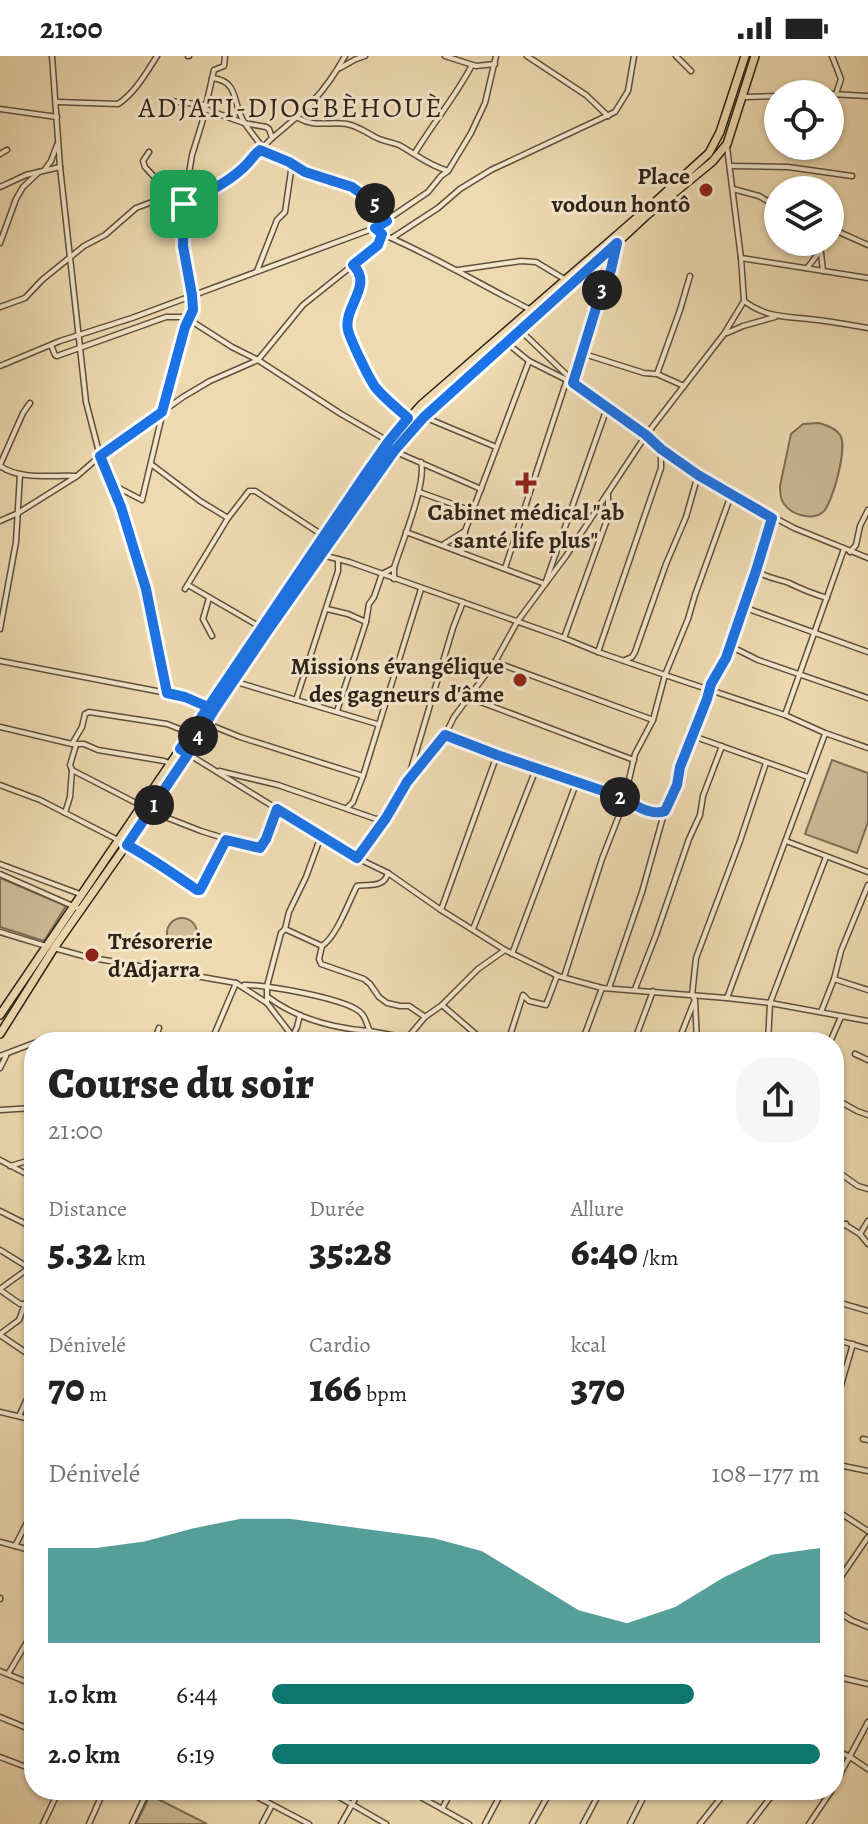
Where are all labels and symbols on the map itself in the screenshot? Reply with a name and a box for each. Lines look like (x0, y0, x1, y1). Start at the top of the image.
district label: ADJATI-DJOGBÈHOUÈ (137, 89, 444, 127)
place label: Place vodoun hontô (551, 160, 690, 220)
pin (150, 170, 218, 238)
marker: Place vodoun hontô (697, 181, 715, 199)
pin: 5 (355, 183, 395, 223)
pin: 3 (582, 270, 622, 310)
marker: Cabinet médical "ab santé life plus" (515, 472, 537, 494)
place label: Cabinet médical "ab santé life plus" (428, 496, 624, 556)
place label: Missions évangélique des gagneurs d'âme (290, 650, 504, 710)
marker: Missions évangélique des gagneurs d'âme (511, 671, 529, 689)
pin: 4 (178, 716, 218, 756)
pin: 2 (600, 777, 640, 817)
pin: 1 (134, 785, 174, 825)
place label: Trésorerie d'Adjarra (108, 925, 213, 985)
marker: Trésorerie d'Adjarra (83, 946, 101, 964)

